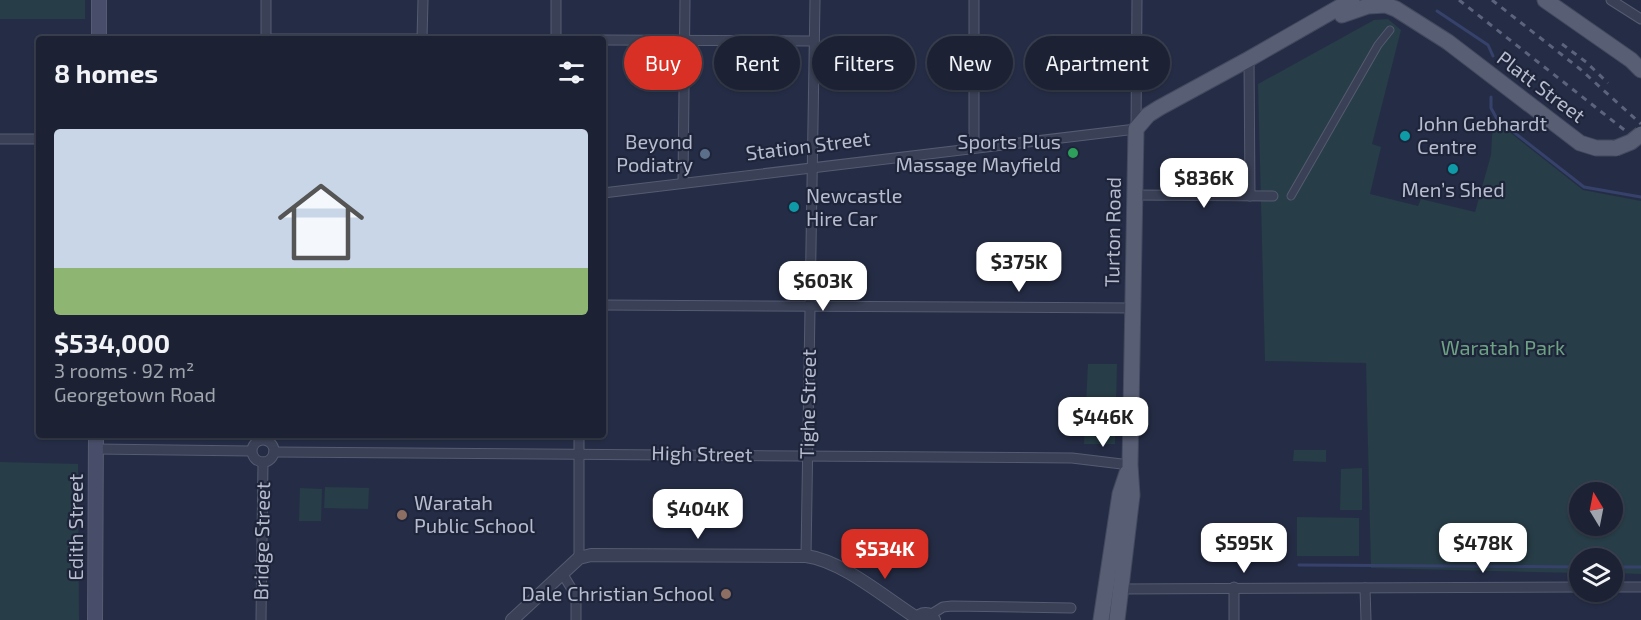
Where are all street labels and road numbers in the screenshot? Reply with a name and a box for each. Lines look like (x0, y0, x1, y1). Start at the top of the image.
street label: Platt Street (1493, 45, 1591, 127)
street label: Station Street (744, 125, 872, 165)
street label: Turton Road (1099, 177, 1125, 287)
street label: Tighe Street (794, 348, 820, 459)
street label: High Street (651, 440, 753, 466)
street label: Edith Street (63, 473, 87, 580)
street label: Bridge Street (248, 481, 274, 601)

